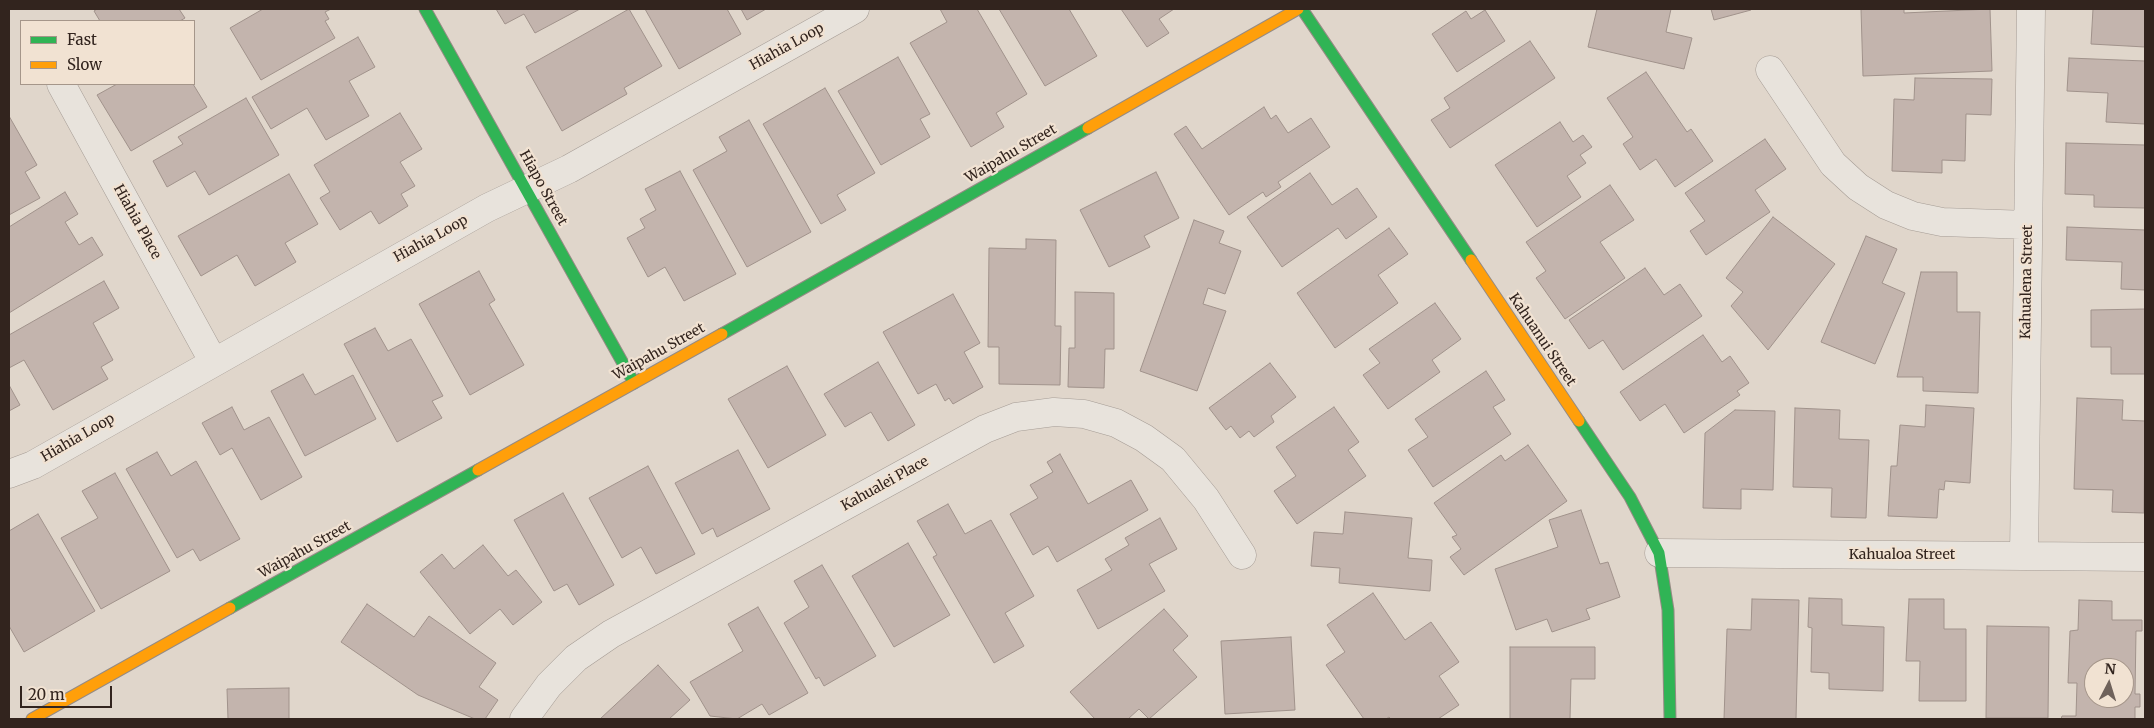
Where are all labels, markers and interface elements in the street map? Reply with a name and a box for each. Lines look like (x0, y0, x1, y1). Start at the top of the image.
legend (20, 20, 195, 85)
street label: Hiahia Loop (747, 20, 827, 74)
text: Fast (67, 30, 97, 49)
text: Slow (67, 55, 102, 74)
street label: Waipahu Street (962, 121, 1060, 187)
street label: Hiapo Street (515, 147, 571, 229)
street label: Hiahia Place (110, 182, 164, 262)
street label: Hiahia Loop (391, 212, 471, 266)
street label: Kahualena Street (2018, 225, 2036, 339)
street label: Kahuanui Street (1505, 290, 1579, 390)
street label: Waipahu Street (610, 320, 708, 384)
street label: Hiahia Loop (38, 410, 118, 466)
street label: Kahualei Place (838, 453, 932, 515)
street label: Waipahu Street (256, 518, 354, 582)
street label: Kahualoa Street (1849, 547, 1955, 563)
north arrow (2084, 658, 2134, 708)
text: N (2104, 660, 2117, 679)
scale bar (22, 676, 115, 708)
text: 20 m (28, 685, 65, 704)

